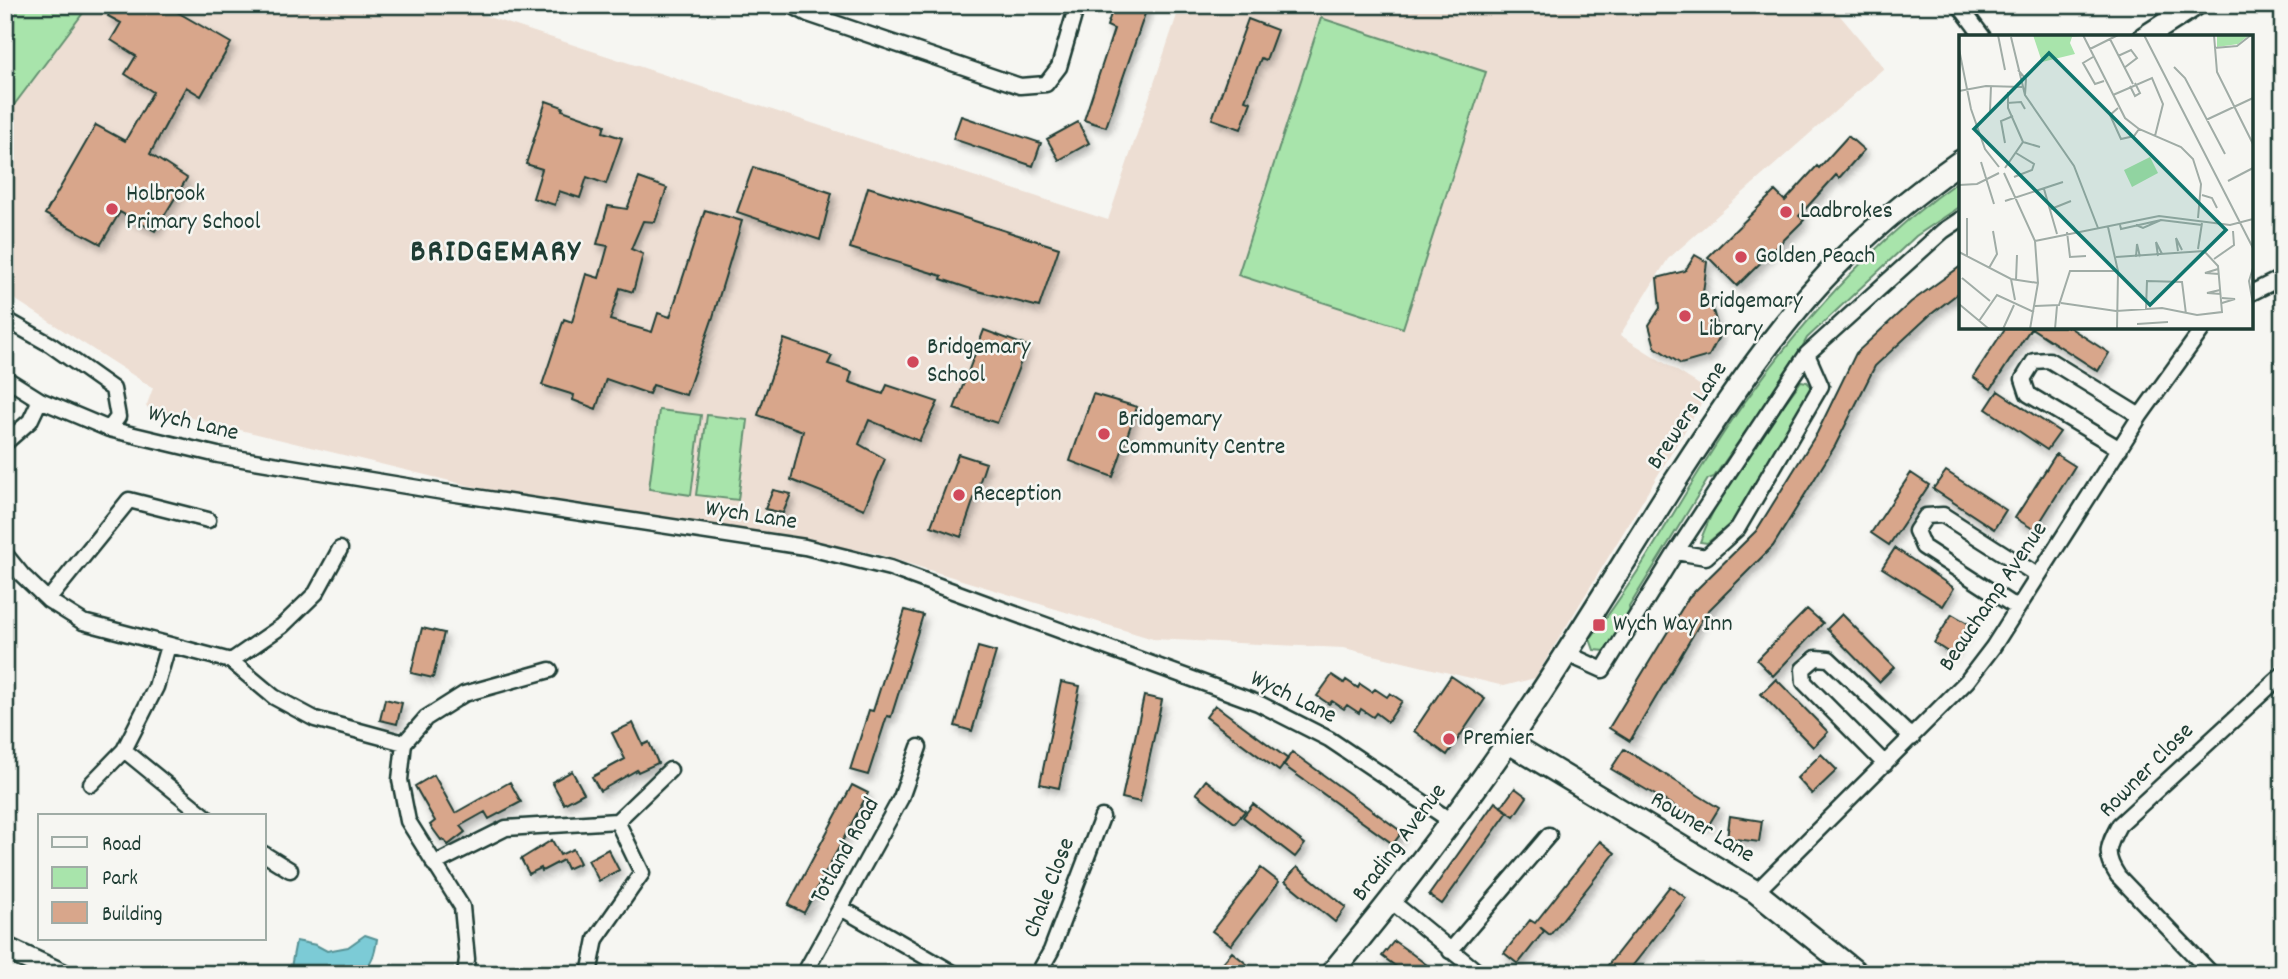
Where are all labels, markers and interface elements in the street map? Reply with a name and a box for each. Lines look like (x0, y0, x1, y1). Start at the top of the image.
inset map (1959, 35, 2253, 329)
place label: Holbrook Primary School (126, 178, 261, 240)
place label: Ladbrokes (1800, 195, 1893, 229)
marker: Holbrook Primary School (104, 201, 120, 217)
marker: Ladbrokes (1778, 204, 1794, 220)
district label: BRIDGEMARY (410, 231, 582, 277)
place label: Golden Peach (1755, 240, 1875, 274)
marker: Golden Peach (1733, 249, 1749, 265)
place label: Bridgemary Library (1699, 285, 1804, 347)
marker: Bridgemary Library (1677, 308, 1693, 324)
place label: Bridgemary School (927, 331, 1032, 393)
marker: Bridgemary School (905, 354, 921, 370)
street label: Brewers Lane (1639, 355, 1737, 477)
street label: Wych Lane (144, 397, 242, 451)
place label: Bridgemary Community Centre (1118, 403, 1285, 465)
marker: Bridgemary Community Centre (1096, 426, 1112, 442)
place label: Reception (973, 478, 1062, 512)
marker: Reception (951, 487, 967, 503)
street label: Wych Lane (703, 492, 799, 540)
street label: Beauchamp Avenue (1931, 515, 2057, 679)
place label: Wych Way Inn (1613, 608, 1733, 642)
marker: Wych Way Inn (1591, 617, 1607, 633)
street label: Wych Lane (1244, 662, 1342, 734)
street label: Rowner Close (2092, 716, 2202, 826)
place label: Premier (1463, 722, 1534, 756)
marker: Premier (1441, 731, 1457, 747)
street label: Brading Avenue (1344, 777, 1456, 909)
street label: Rowner Lane (1643, 783, 1761, 873)
street label: Totland Road (803, 792, 889, 910)
legend (38, 814, 266, 940)
text: Road (102, 831, 141, 861)
street label: Chale Close (1015, 833, 1085, 943)
text: Park (102, 865, 138, 895)
text: Building (102, 901, 162, 931)

